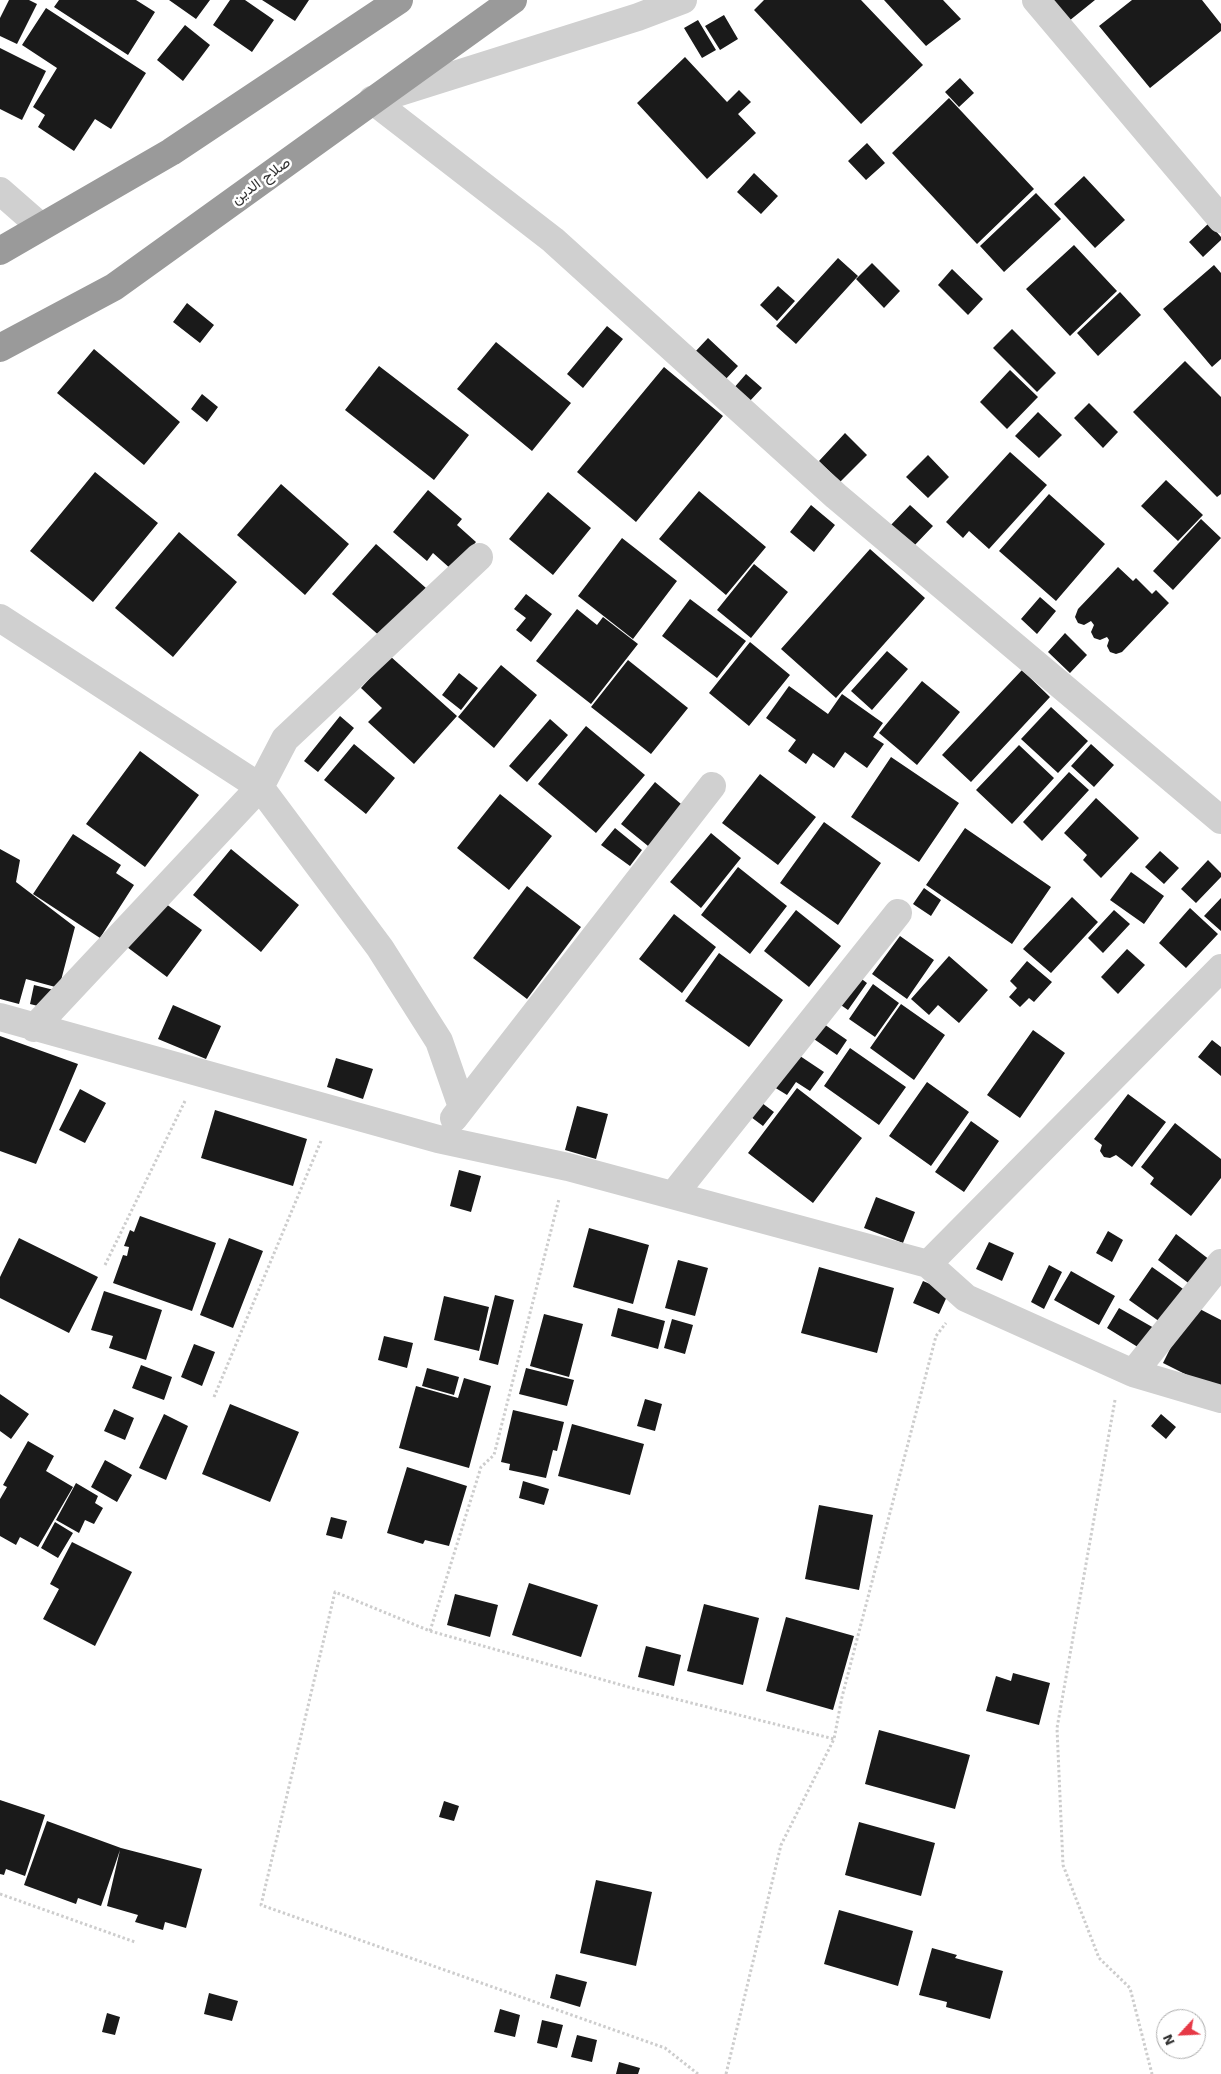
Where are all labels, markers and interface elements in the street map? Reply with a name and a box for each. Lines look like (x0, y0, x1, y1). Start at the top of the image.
street label: صلاح الدين (228, 154, 294, 208)
north arrow (1156, 2009, 1206, 2059)
text: N (1159, 2032, 1178, 2048)

